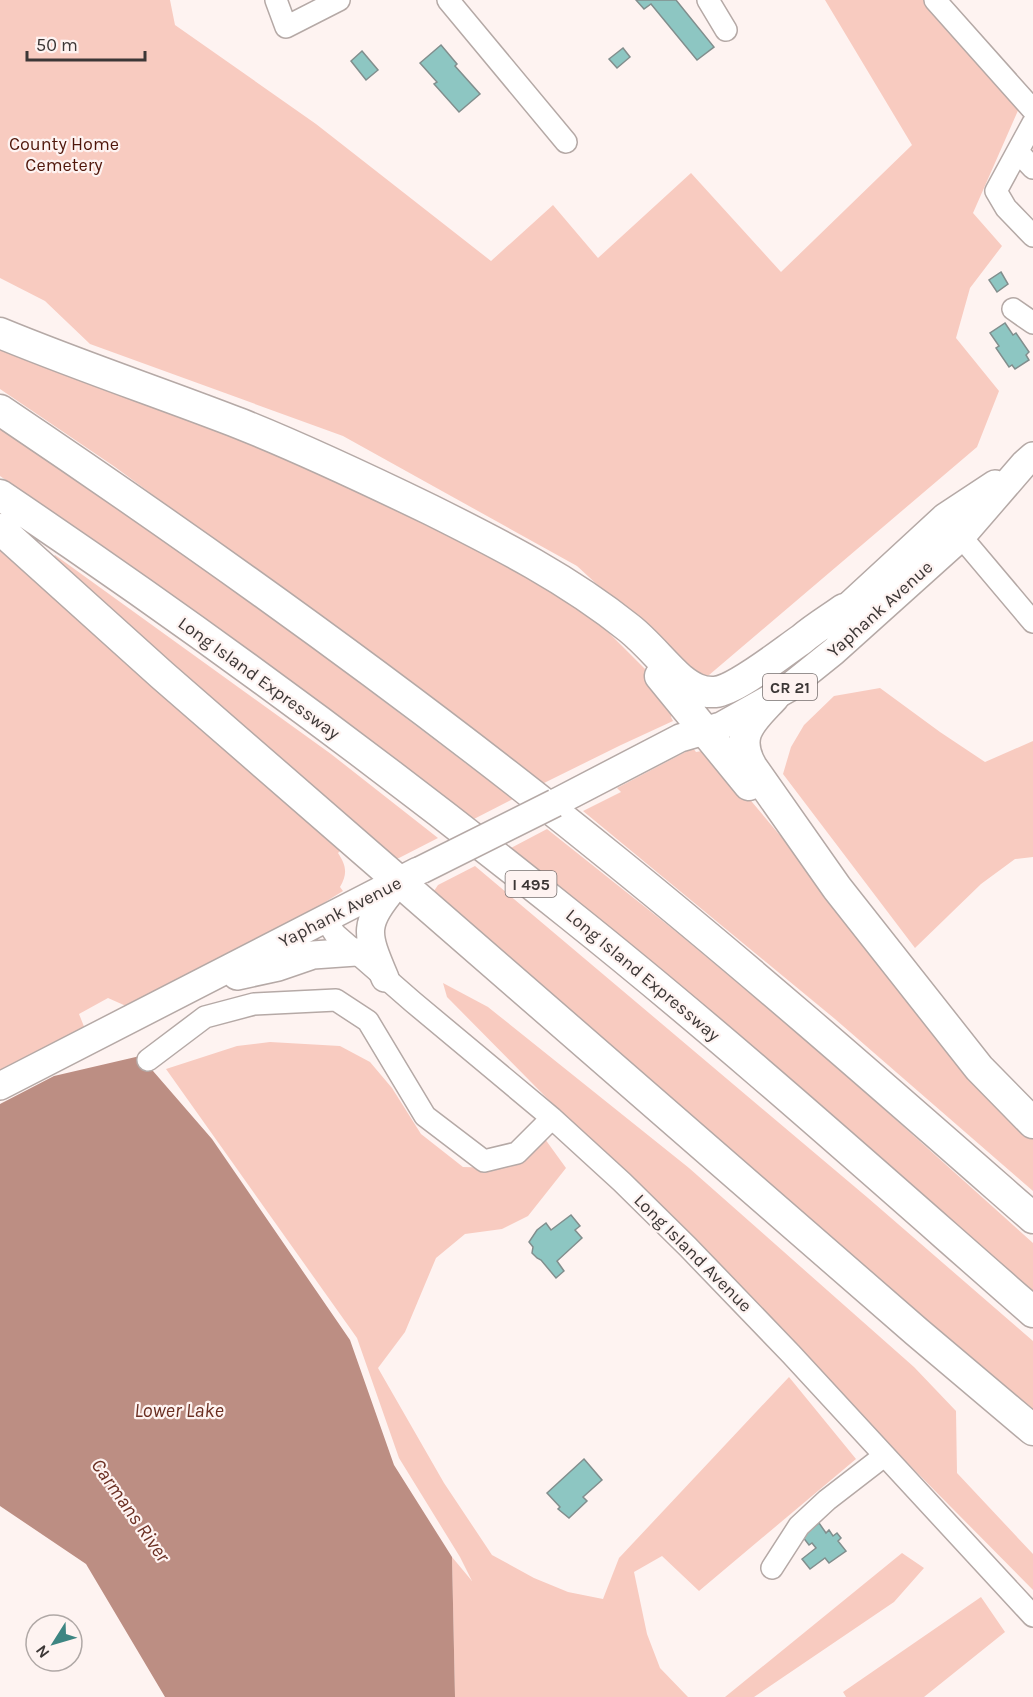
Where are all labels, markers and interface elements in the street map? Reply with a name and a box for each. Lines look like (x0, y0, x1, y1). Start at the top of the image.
scale bar (27, 24, 146, 62)
text: 50 m (36, 34, 78, 56)
park label: County Home Cemetery (9, 133, 119, 176)
street label: Yaphank Avenue (823, 556, 937, 662)
street label: Long Island Expressway (174, 612, 345, 744)
road number: CR 21 (763, 674, 817, 700)
road number: I 495 (506, 871, 556, 897)
street label: Yaphank Avenue (275, 872, 405, 952)
street label: Long Island Expressway (561, 904, 725, 1046)
street label: Long Island Avenue (629, 1189, 757, 1317)
water label: Lower Lake (134, 1399, 224, 1422)
water label: Carmans River (86, 1454, 175, 1567)
north arrow (24, 1613, 84, 1673)
text: N (31, 1641, 53, 1662)

